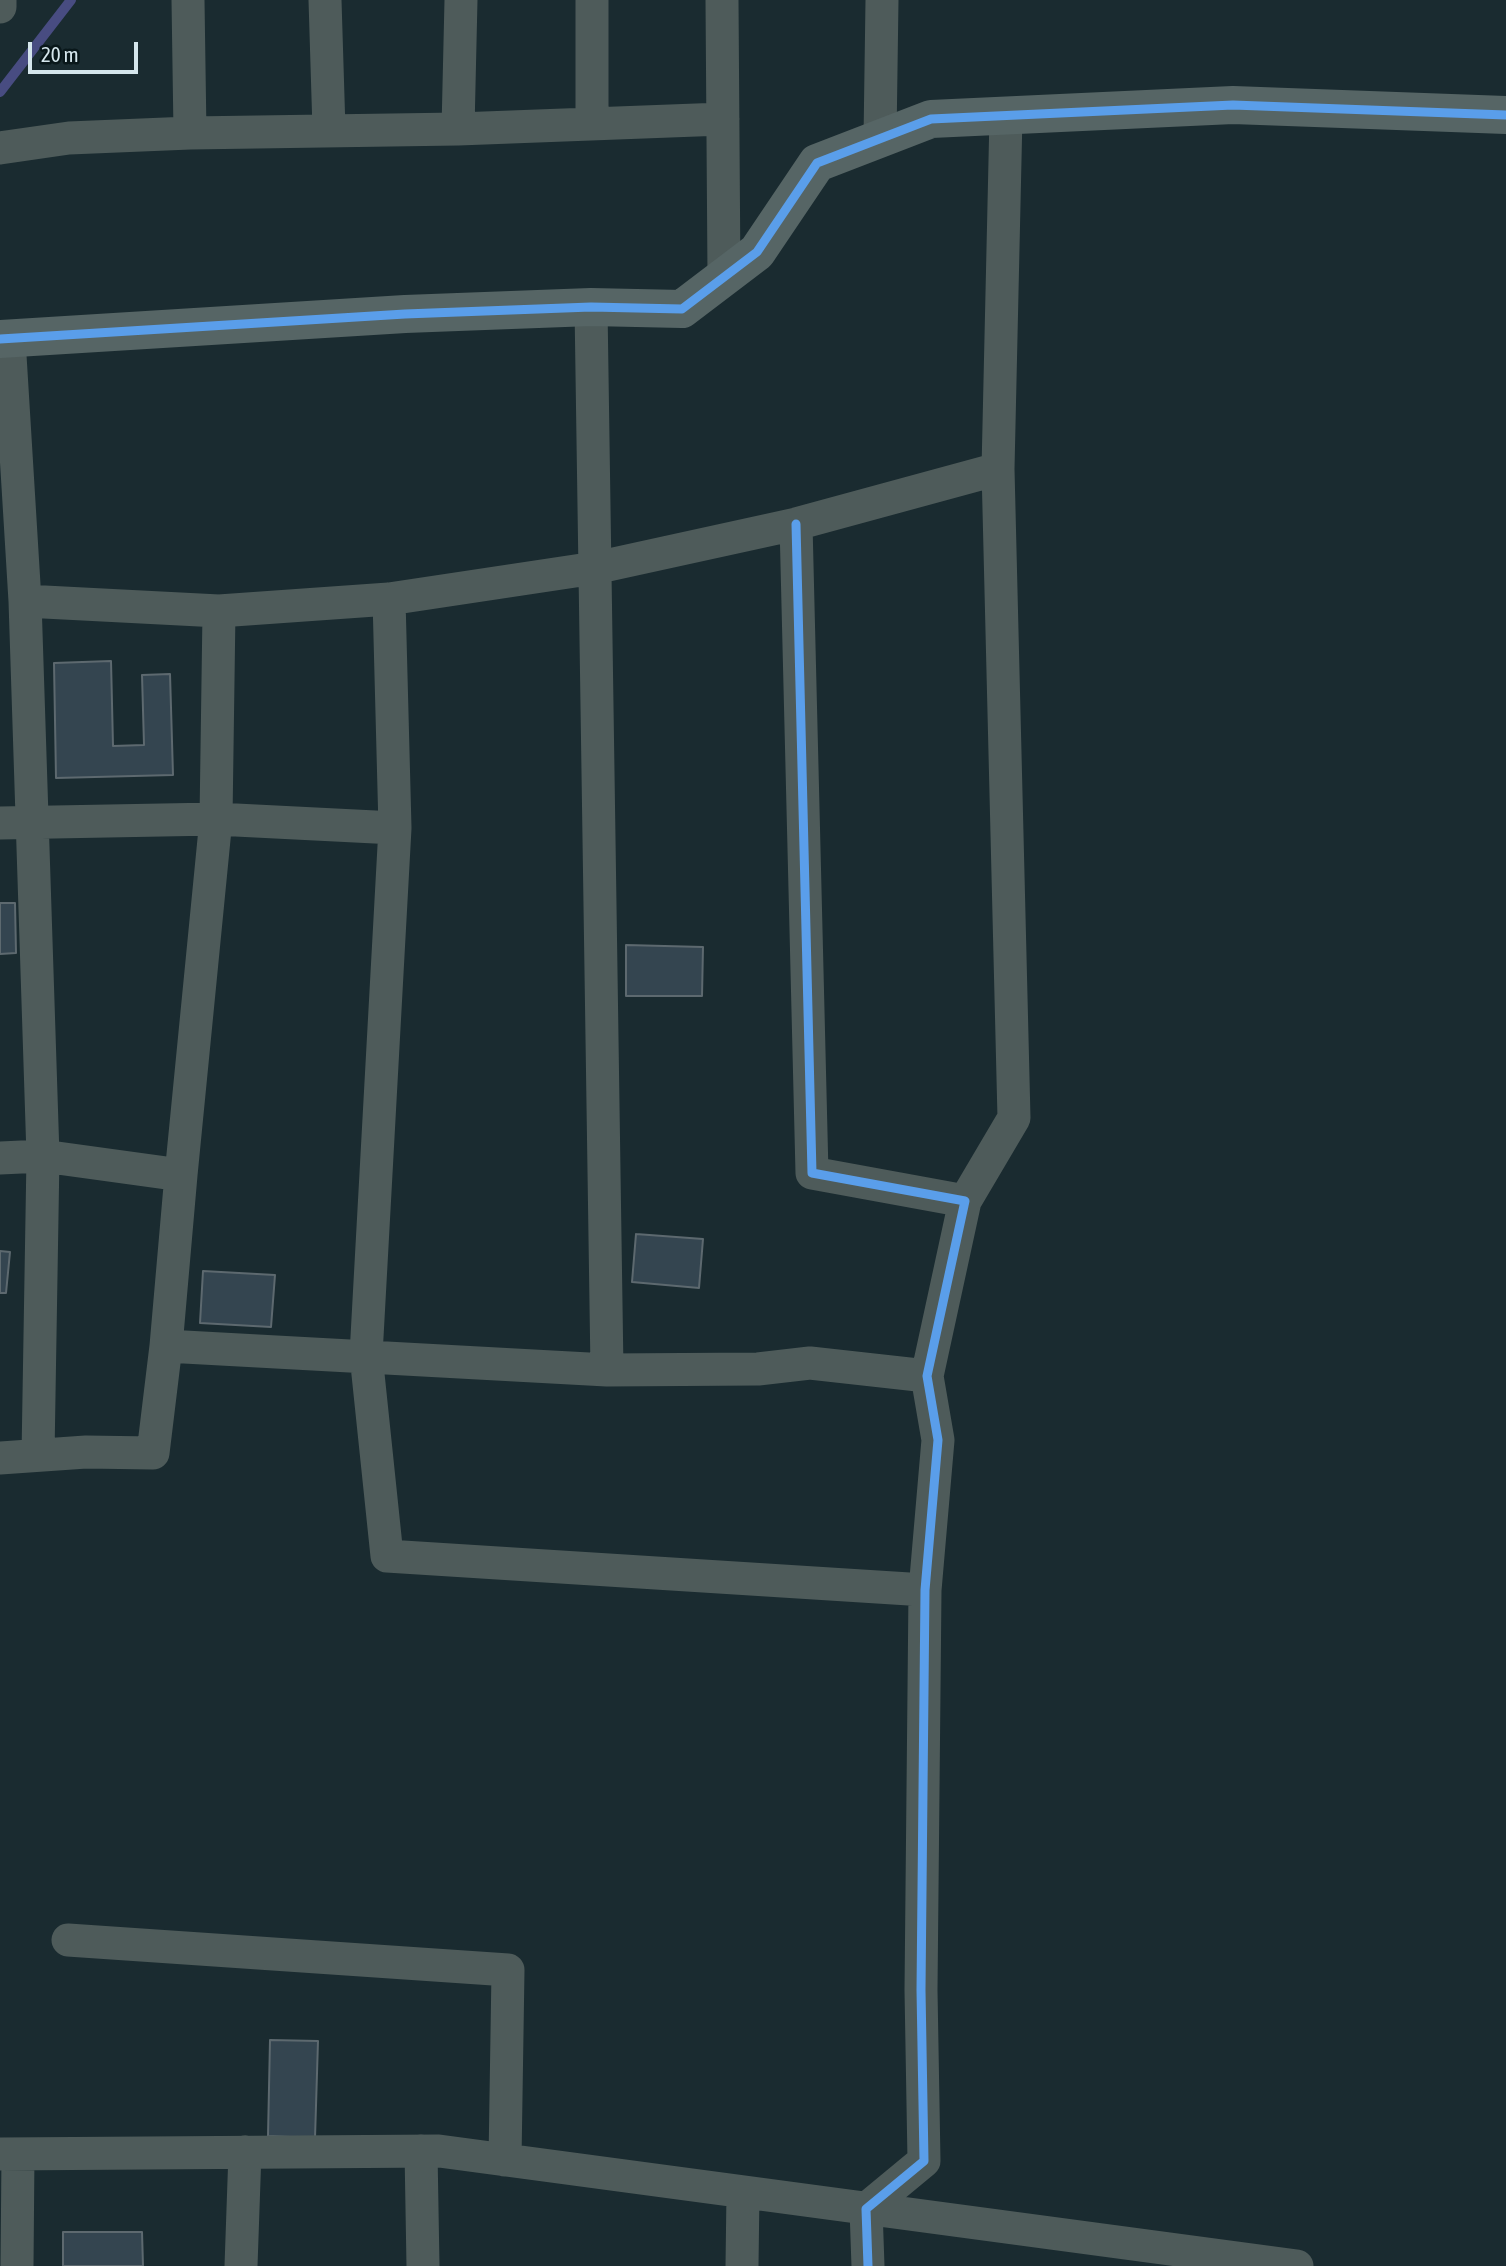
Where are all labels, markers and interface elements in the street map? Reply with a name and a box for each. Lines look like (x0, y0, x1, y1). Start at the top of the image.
scale bar (32, 28, 142, 72)
text: 20 m (41, 42, 79, 66)

